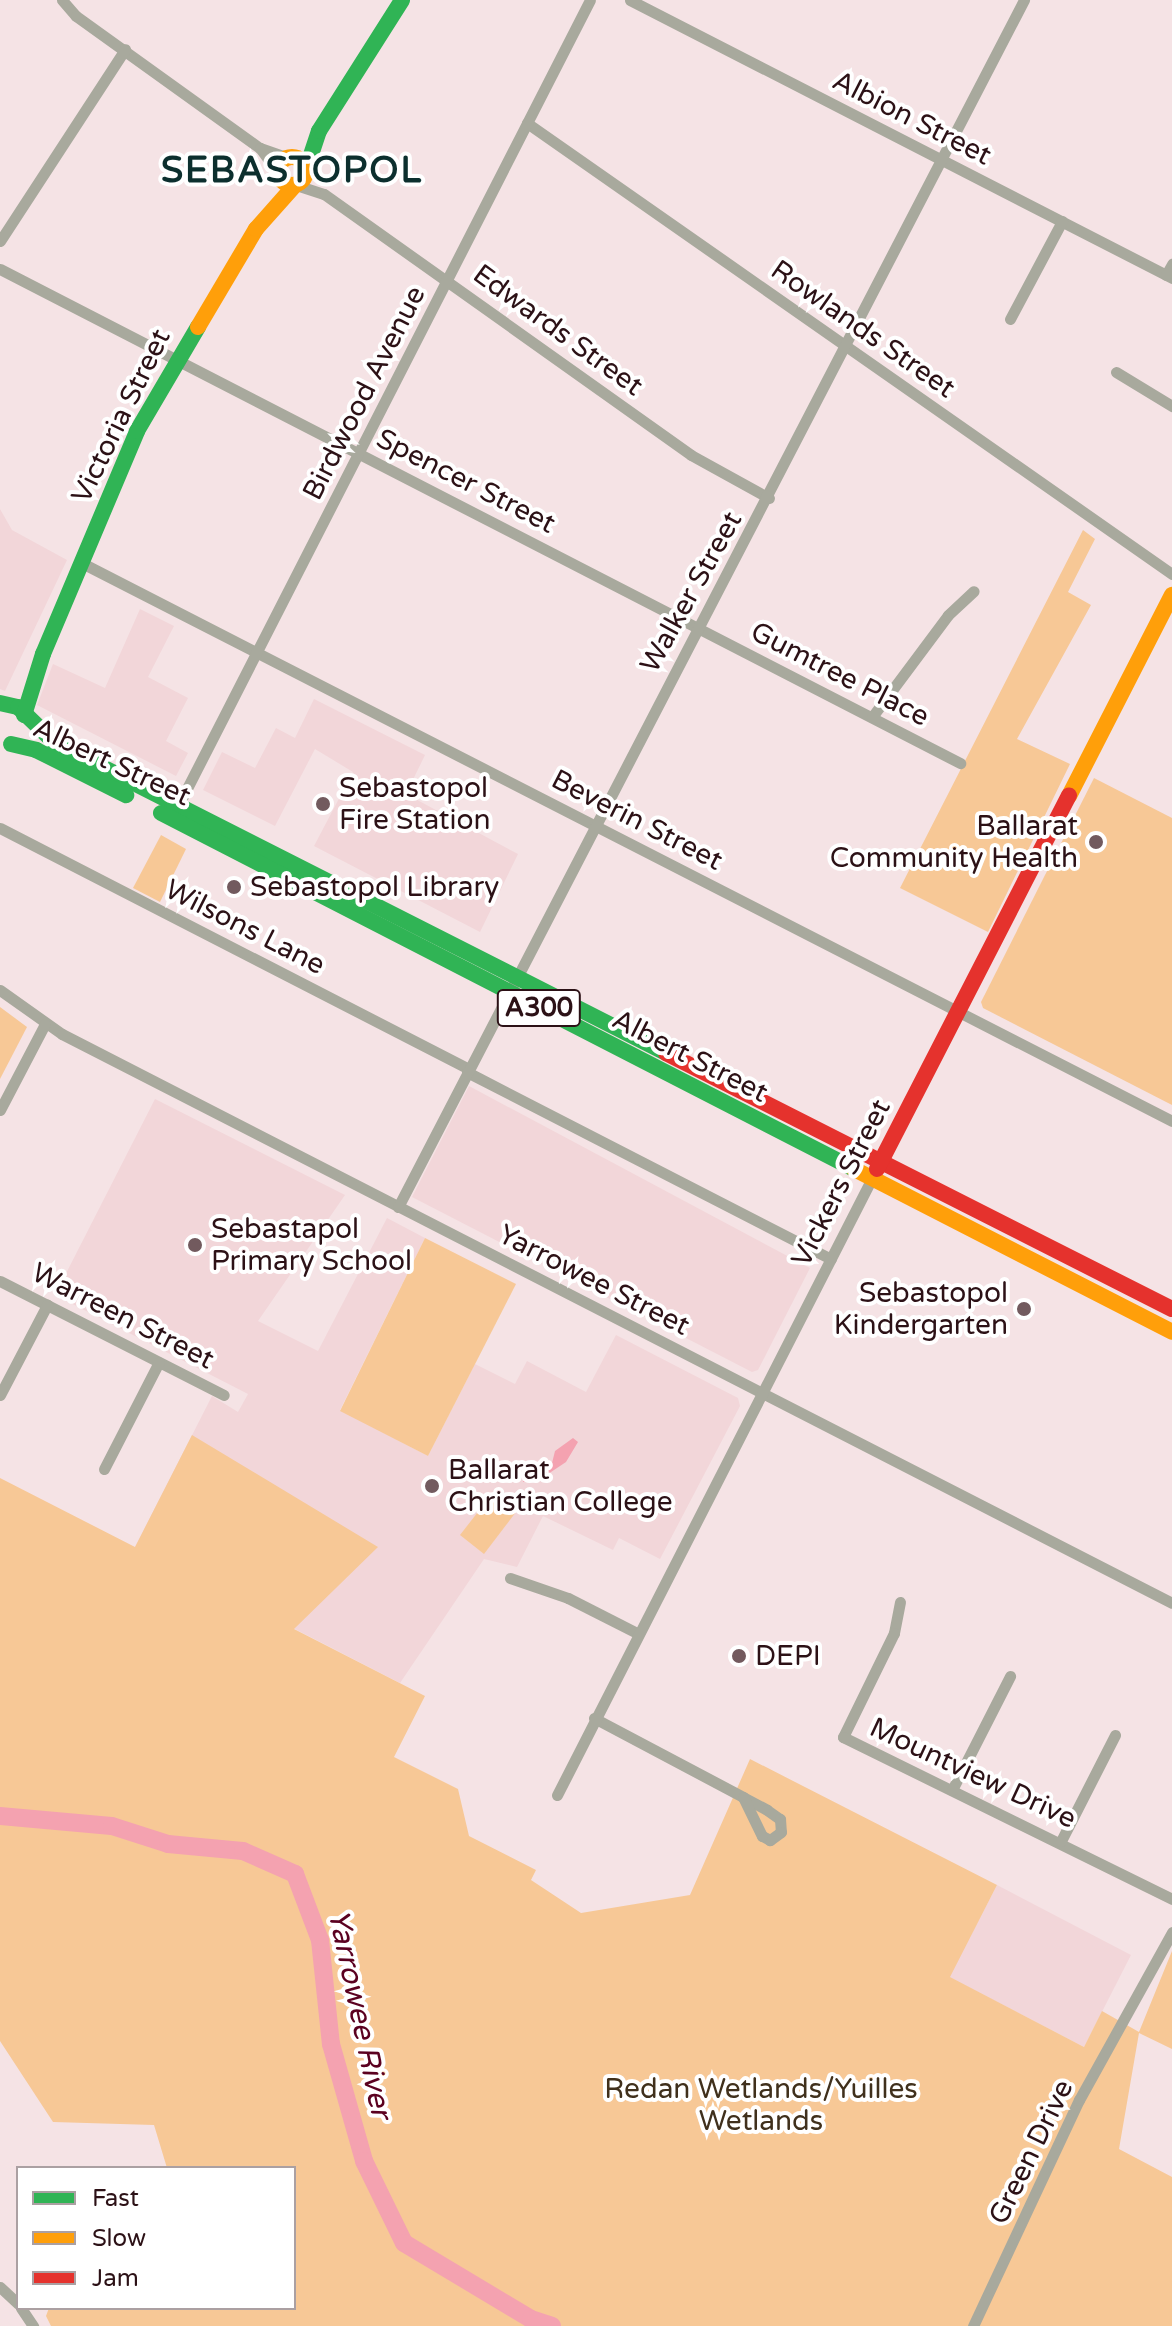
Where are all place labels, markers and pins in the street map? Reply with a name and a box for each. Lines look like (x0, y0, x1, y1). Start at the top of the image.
place label: Sebastopol Fire Station (339, 771, 491, 837)
marker: Sebastopol Fire Station (314, 795, 332, 813)
place label: Ballarat Community Health (830, 809, 1078, 875)
marker: Ballarat Community Health (1085, 831, 1107, 853)
place label: Sebastopol Library (250, 870, 499, 904)
marker: Sebastopol Library (225, 878, 243, 896)
place label: Sebastapol Primary School (211, 1212, 412, 1278)
marker: Sebastapol Primary School (186, 1236, 204, 1254)
place label: Sebastopol Kindergarten (834, 1276, 1008, 1342)
marker: Sebastopol Kindergarten (1015, 1300, 1033, 1318)
place label: Ballarat Christian College (448, 1453, 673, 1519)
marker: Ballarat Christian College (423, 1477, 441, 1495)
place label: DEPI (755, 1639, 821, 1673)
marker: DEPI (730, 1647, 748, 1665)

